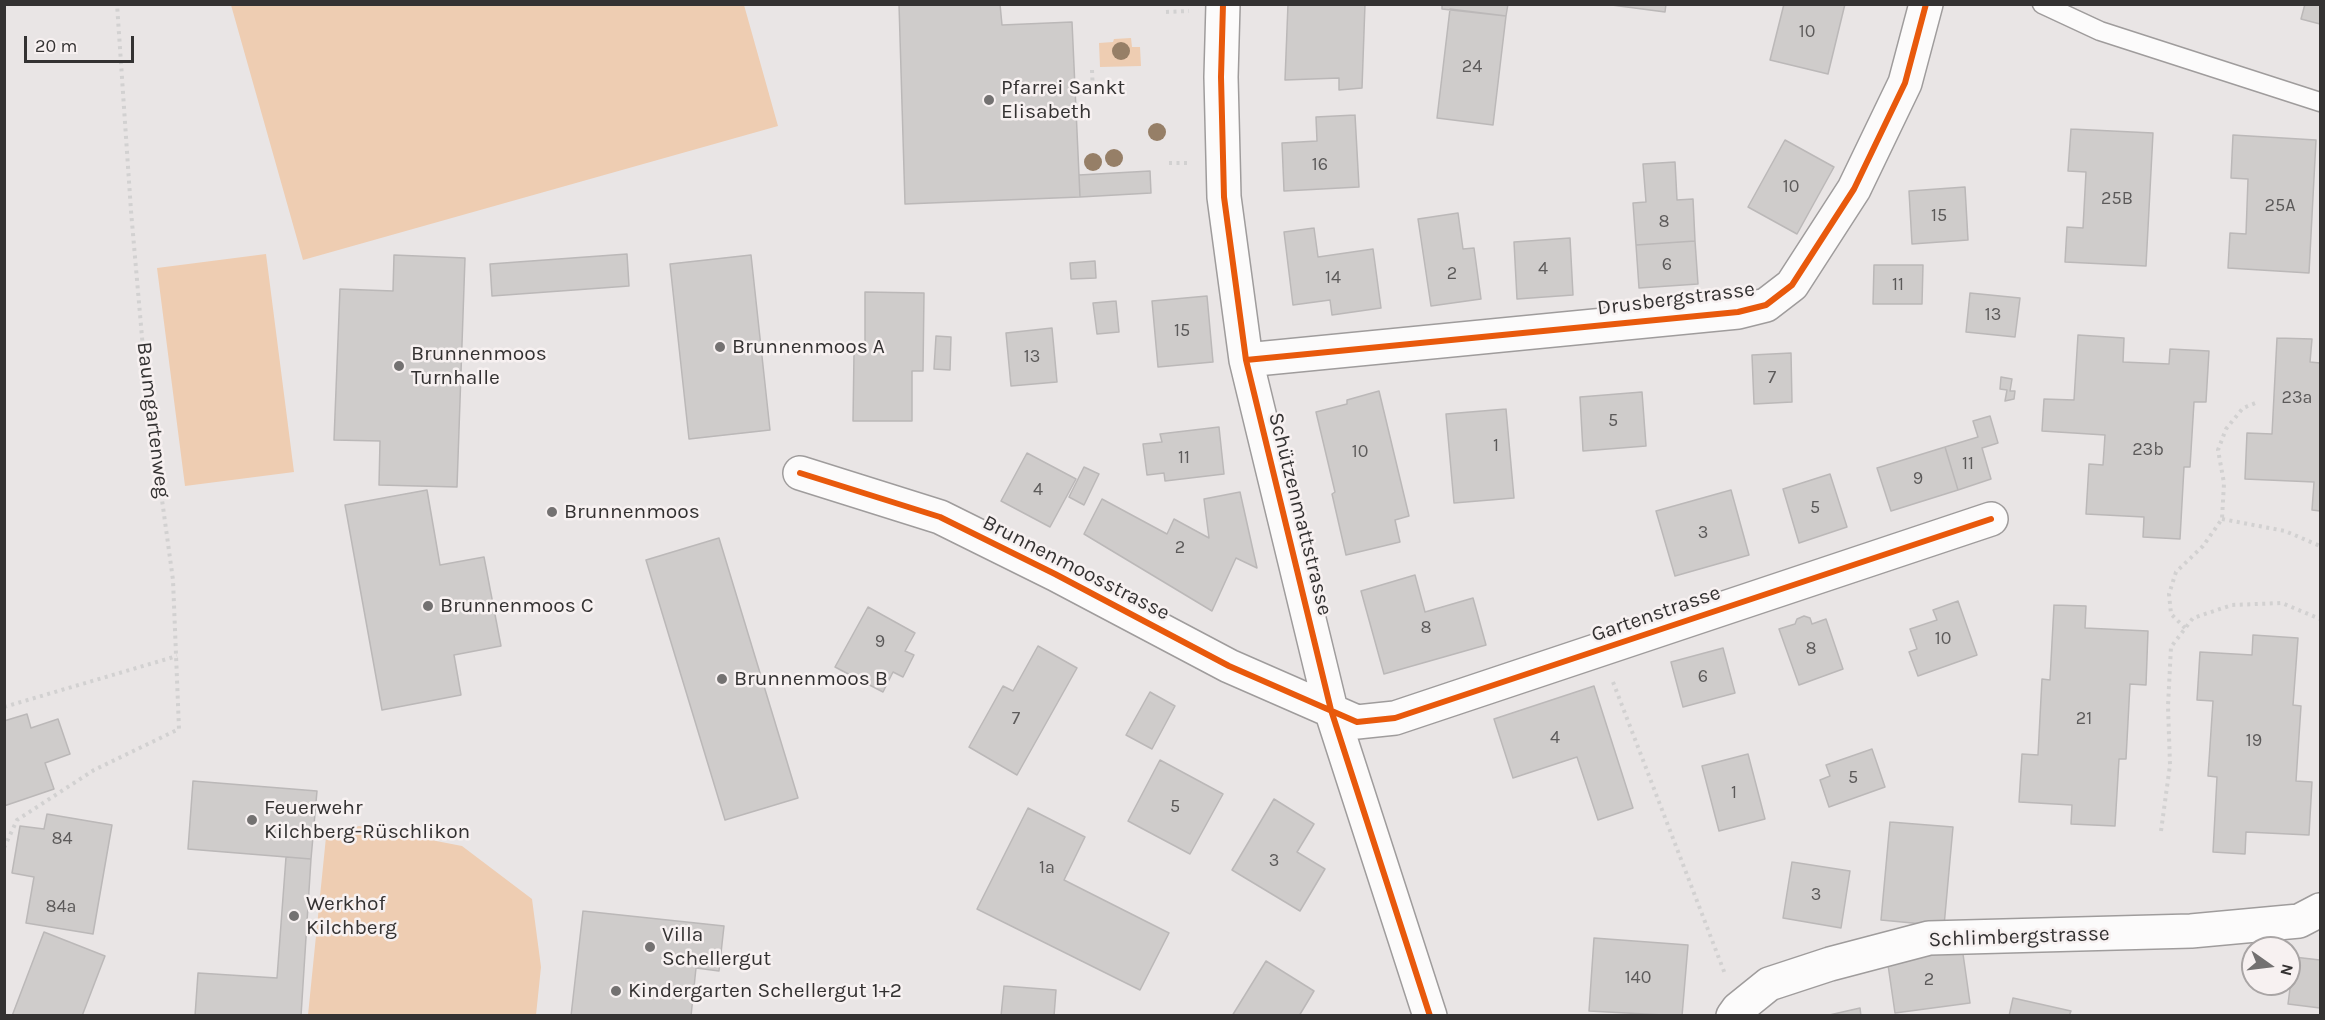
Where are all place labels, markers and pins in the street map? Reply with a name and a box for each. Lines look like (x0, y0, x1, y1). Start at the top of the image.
place label: Pfarrei Sankt Elisabeth (1001, 75, 1125, 125)
marker: Pfarrei Sankt Elisabeth (982, 93, 996, 107)
place label: Brunnenmoos A (732, 334, 885, 360)
marker: Brunnenmoos A (713, 340, 727, 354)
place label: Brunnenmoos Turnhalle (411, 341, 547, 391)
marker: Brunnenmoos Turnhalle (392, 359, 406, 373)
place label: Brunnenmoos (564, 499, 700, 525)
marker: Brunnenmoos (545, 505, 559, 519)
place label: Brunnenmoos C (440, 593, 594, 619)
marker: Brunnenmoos C (421, 599, 435, 613)
place label: Brunnenmoos B (734, 666, 888, 692)
marker: Brunnenmoos B (715, 672, 729, 686)
place label: Feuerwehr Kilchberg-Rüschlikon (264, 795, 470, 845)
marker: Feuerwehr Kilchberg-Rüschlikon (245, 813, 259, 827)
place label: Werkhof Kilchberg (306, 891, 397, 941)
marker: Werkhof Kilchberg (287, 909, 301, 923)
place label: Villa Schellergut (662, 922, 771, 972)
marker: Villa Schellergut (643, 940, 657, 954)
place label: Kindergarten Schellergut 1+2 (628, 978, 902, 1004)
marker: Kindergarten Schellergut 1+2 (609, 984, 623, 998)

